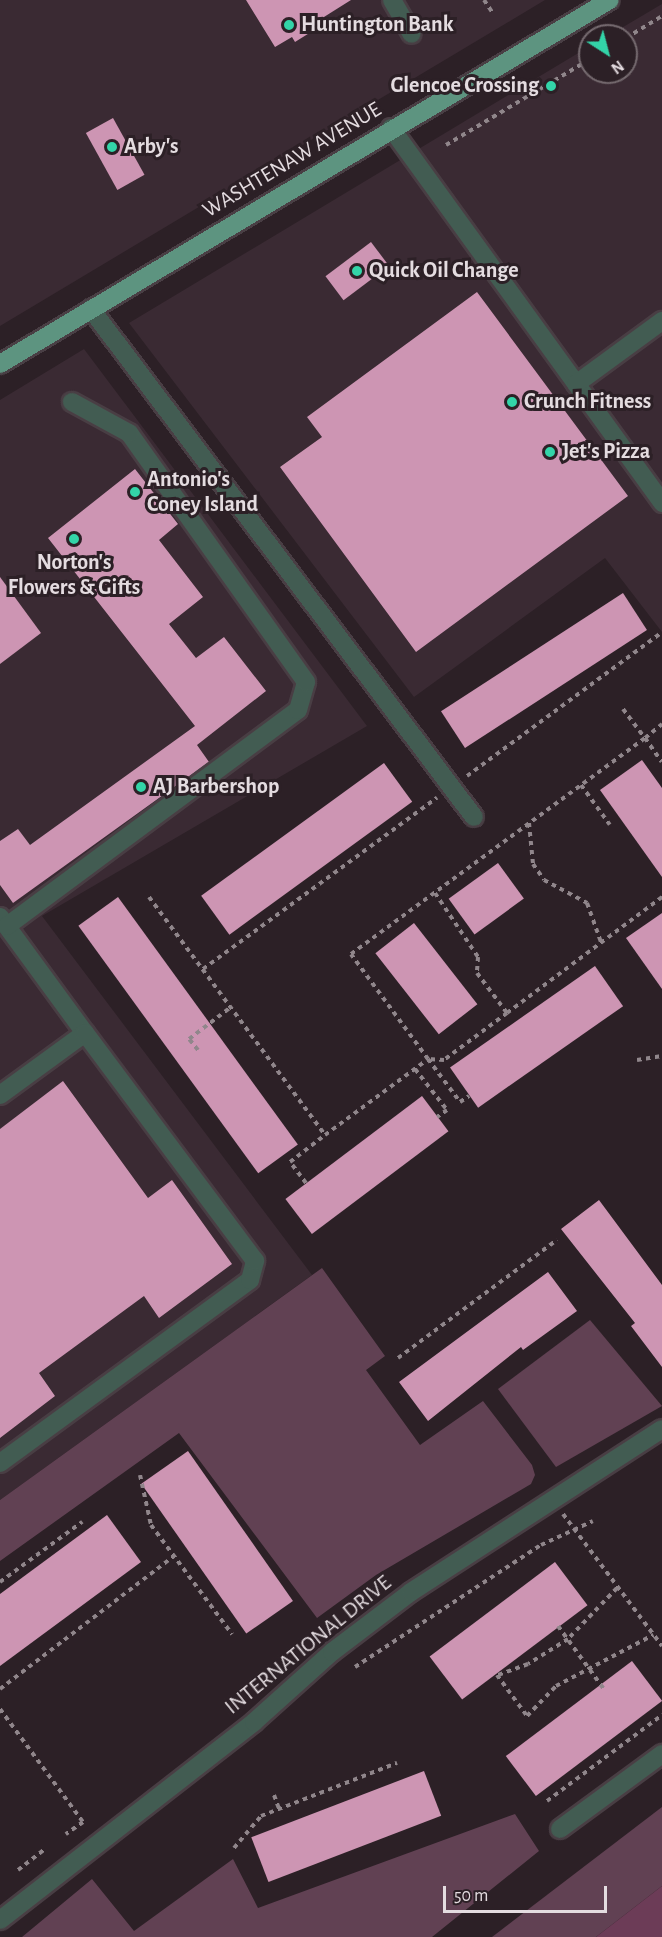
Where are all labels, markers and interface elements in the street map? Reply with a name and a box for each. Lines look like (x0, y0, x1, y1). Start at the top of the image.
place label: Huntington Bank (301, 12, 454, 38)
marker: Huntington Bank (282, 18, 296, 32)
north arrow (578, 24, 638, 84)
text: N (608, 57, 627, 77)
place label: Glencoe Crossing (390, 73, 539, 99)
marker: Glencoe Crossing (544, 79, 558, 93)
street label: WASHTENAW AVENUE (198, 96, 386, 224)
place label: Arby's (124, 134, 178, 160)
marker: Arby's (105, 140, 119, 154)
place label: Quick Oil Change (369, 258, 519, 284)
marker: Quick Oil Change (350, 264, 364, 278)
place label: Crunch Fitness (524, 389, 651, 415)
marker: Crunch Fitness (505, 395, 519, 409)
place label: Jet's Pizza (562, 439, 650, 465)
marker: Jet's Pizza (543, 445, 557, 459)
place label: Antonio's Coney Island (147, 466, 258, 518)
marker: Antonio's Coney Island (128, 485, 142, 499)
marker: Norton's Flowers & Gifts (67, 532, 81, 546)
place label: Norton's Flowers & Gifts (8, 549, 140, 600)
place label: AJ Barbershop (153, 774, 279, 800)
marker: AJ Barbershop (134, 780, 148, 794)
street label: INTERNATIONAL DRIVE (219, 1570, 397, 1720)
scale bar (446, 1874, 610, 1912)
text: 50 m (454, 1887, 488, 1905)

